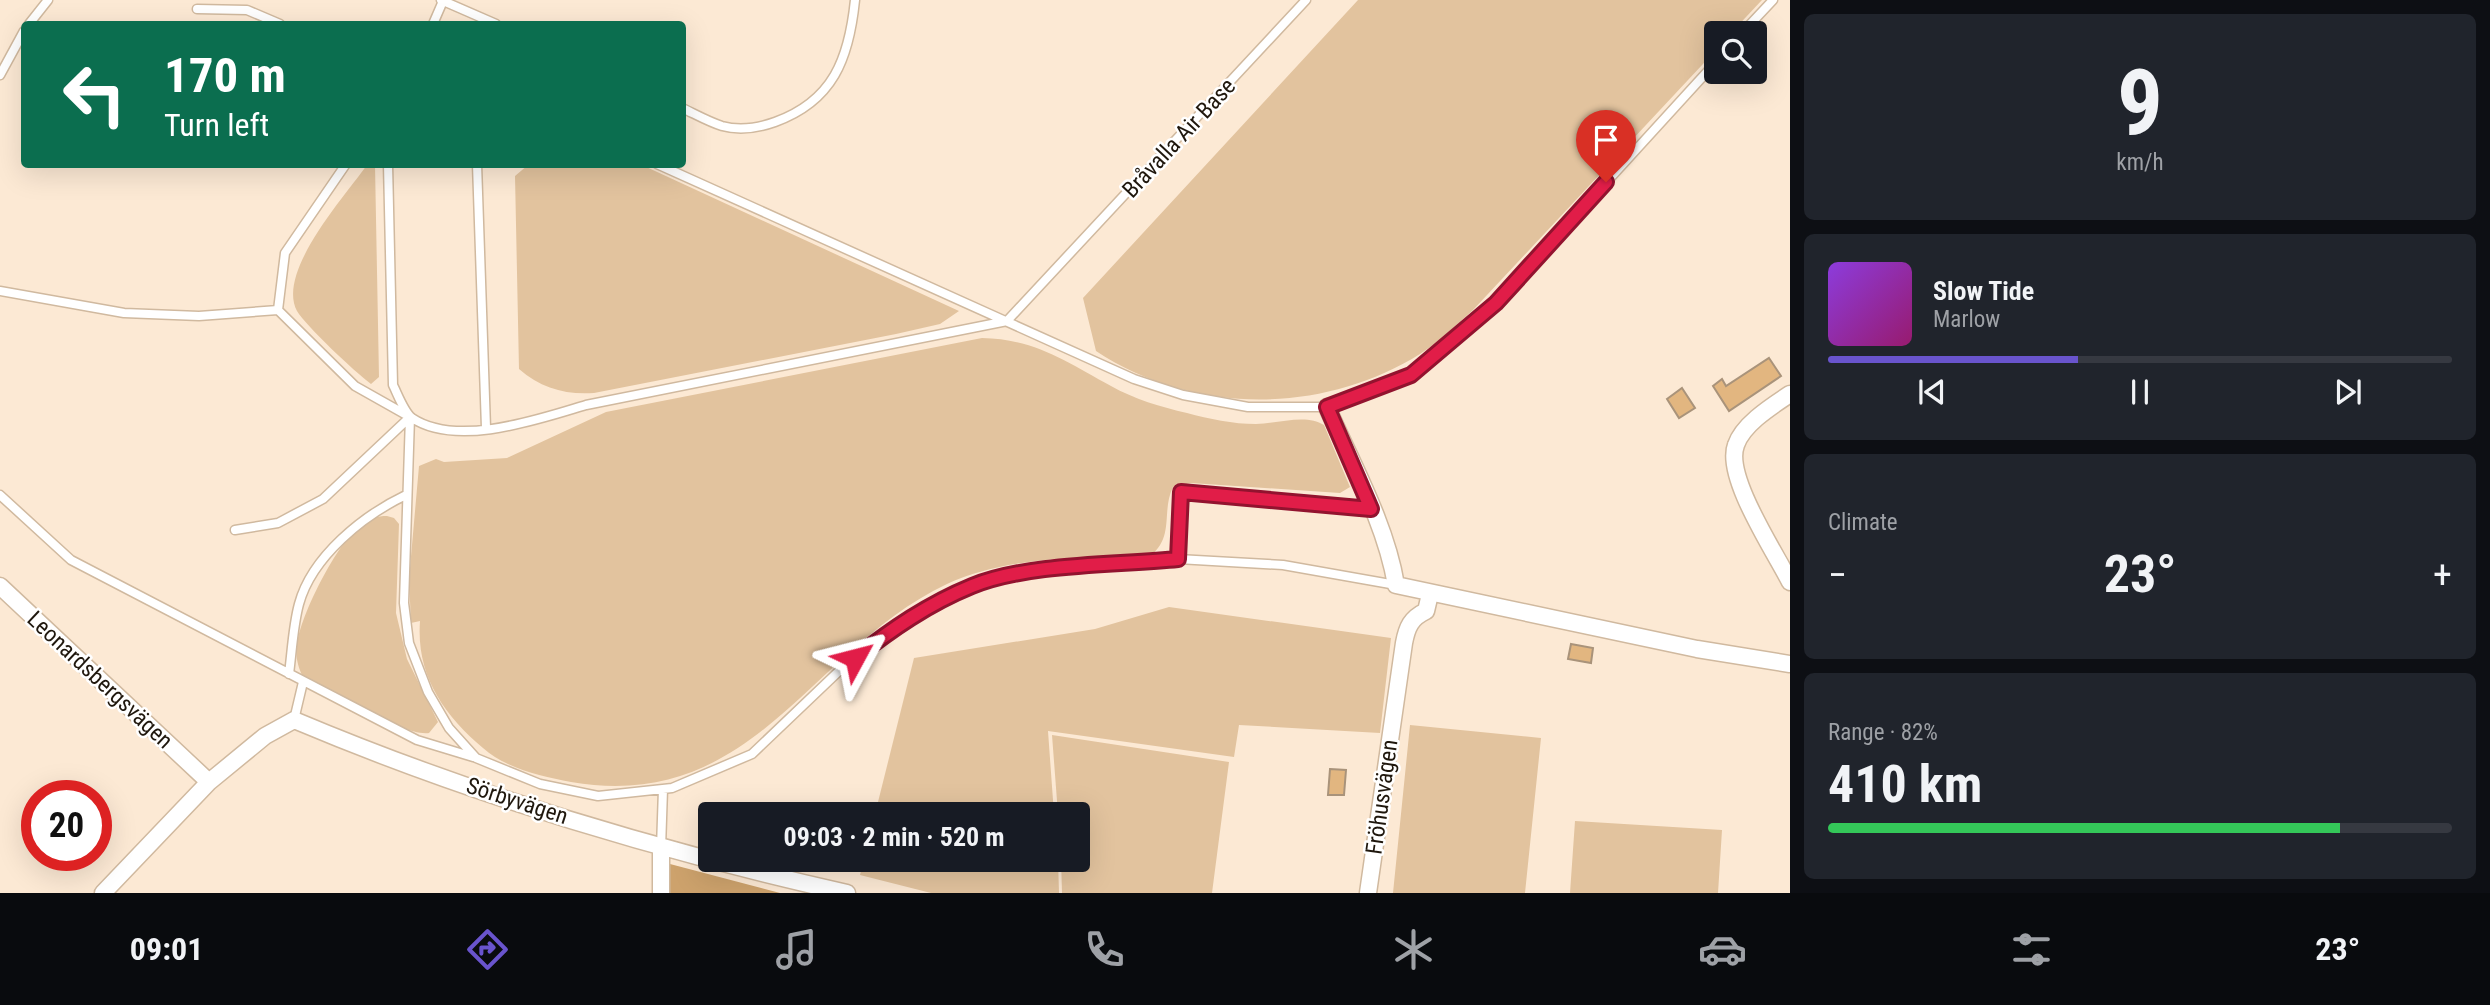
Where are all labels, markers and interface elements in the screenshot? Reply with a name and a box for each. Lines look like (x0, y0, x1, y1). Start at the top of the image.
map controls (1704, 21, 1767, 84)
button: search (1704, 21, 1767, 84)
text: 170 m (164, 47, 286, 104)
icon: left (49, 49, 140, 140)
text: 9 (2117, 50, 2163, 156)
street label: Bråvalla Air Base (1117, 73, 1241, 203)
text: Turn left (164, 106, 269, 144)
pin (1576, 110, 1636, 182)
icon: arrive (1587, 121, 1625, 159)
text: km/h (2116, 149, 2164, 176)
text: Slow Tide (1933, 276, 2034, 306)
text: Marlow (1933, 306, 2000, 333)
icon: previous (1913, 373, 1951, 411)
icon: pause (2121, 373, 2159, 411)
icon: next (2329, 373, 2367, 411)
text: Climate (1828, 509, 1898, 536)
text: 23° (2104, 544, 2176, 605)
text: − (1828, 553, 1847, 597)
text: + (2433, 553, 2452, 597)
street label: Leonardsbergsvägen (22, 606, 178, 754)
position arrow (818, 621, 892, 695)
text: Range · 82% (1828, 719, 1938, 746)
street label: Fröhusvägen (1361, 738, 1403, 856)
text: 410 km (1828, 754, 1982, 815)
street label: Sörbyvägen (463, 772, 571, 830)
speed limit sign: 20 (21, 780, 112, 871)
text: 09:03 · 2 min · 520 m (784, 822, 1004, 852)
icon: directions (463, 925, 512, 974)
icon: music (772, 925, 821, 974)
icon: phone (1080, 925, 1129, 974)
icon: climate (1389, 925, 1438, 974)
icon: car (1698, 925, 1747, 974)
icon: filters (2007, 925, 2056, 974)
text: 09:01 (130, 930, 203, 968)
text: 23° (2315, 930, 2360, 968)

